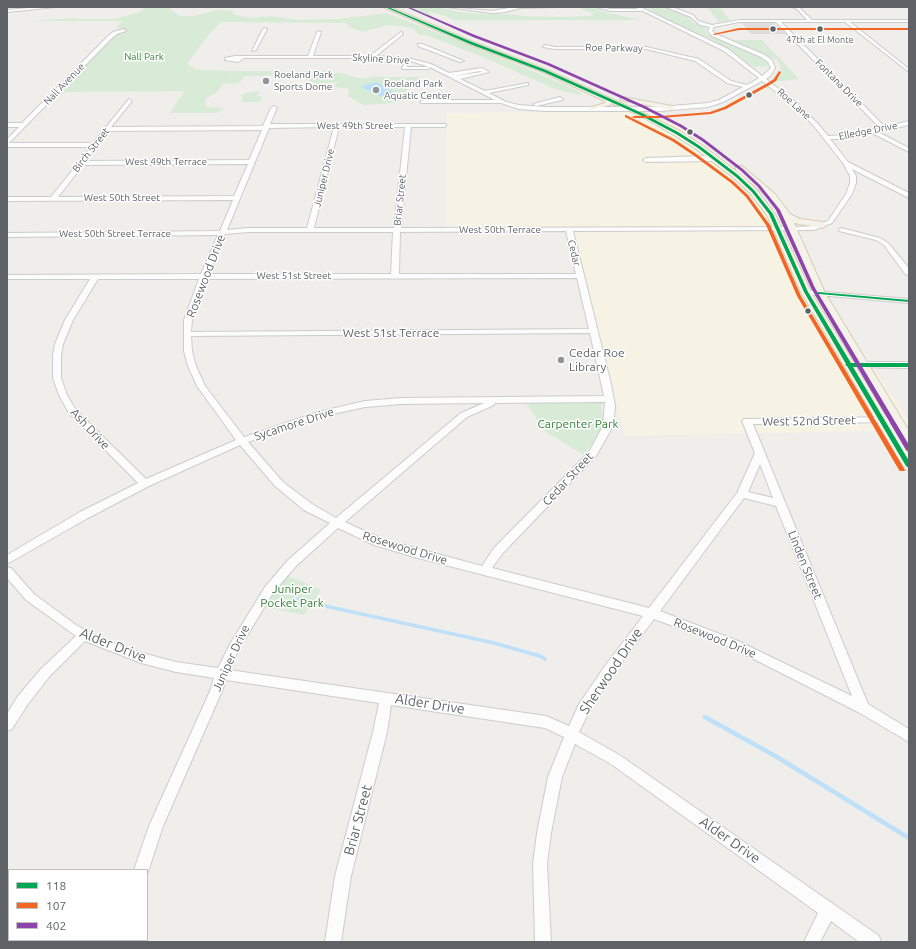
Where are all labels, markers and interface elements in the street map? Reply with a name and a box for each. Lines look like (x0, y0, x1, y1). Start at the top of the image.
unlabelled marker (768, 24, 778, 34)
marker: 47th at El Monte (815, 24, 825, 34)
place label: 47th at El Monte (786, 35, 854, 45)
street label: Roe Parkway (585, 41, 643, 55)
park label: Nall Park (124, 51, 164, 63)
street label: Skyline Drive (352, 52, 410, 66)
street label: Fontana Drive (813, 57, 865, 109)
street label: Nall Avenue (41, 61, 87, 107)
place label: Roeland Park Sports Dome (274, 69, 333, 92)
marker: Roeland Park Sports Dome (261, 76, 271, 86)
place label: Roeland Park Aquatic Center (384, 78, 451, 102)
marker: Roeland Park Aquatic Center (371, 85, 381, 95)
street label: Roe Lane (775, 86, 813, 122)
unlabelled marker (744, 90, 754, 100)
street label: Elledge Drive (838, 119, 898, 143)
street label: West 49th Street (317, 120, 393, 132)
street label: Birch Street (70, 125, 112, 175)
unlabelled marker (685, 127, 695, 137)
street label: Juniper Drive (311, 148, 337, 208)
street label: West 49th Terrace (125, 156, 207, 168)
street label: Briar Street (391, 174, 409, 226)
street label: West 50th Street (84, 192, 160, 204)
street label: West 50th Terrace (459, 224, 541, 236)
street label: West 50th Street Terrace (59, 228, 171, 240)
street label: Rosewood Drive (184, 232, 228, 320)
street label: Cedar (565, 239, 583, 267)
street label: West 51st Street (257, 270, 331, 282)
unlabelled marker (803, 306, 813, 316)
street label: West 51st Terrace (343, 326, 439, 340)
place label: Cedar Roe Library (569, 346, 625, 374)
marker: Cedar Roe Library (556, 355, 566, 365)
street label: Sycamore Drive (252, 404, 336, 444)
street label: Ash Drive (67, 405, 113, 453)
street label: West 52nd Street (762, 413, 856, 429)
park label: Carpenter Park (537, 417, 619, 431)
street label: Cedar Street (540, 449, 596, 509)
street label: Rosewood Drive (361, 528, 449, 568)
street label: Linden Street (785, 529, 825, 601)
park label: Juniper Pocket Park (260, 582, 324, 610)
street label: Rosewood Drive (672, 615, 758, 661)
street label: Juniper Drive (209, 622, 253, 694)
street label: Alder Drive (77, 624, 149, 666)
street label: Sherwood Drive (576, 625, 646, 717)
street label: Alder Drive (394, 690, 466, 718)
street label: Briar Street (341, 783, 375, 857)
street label: Alder Drive (696, 813, 764, 867)
legend (8, 869, 148, 941)
text: 118 (46, 879, 66, 892)
text: 107 (46, 899, 66, 912)
text: 402 (46, 919, 66, 932)

